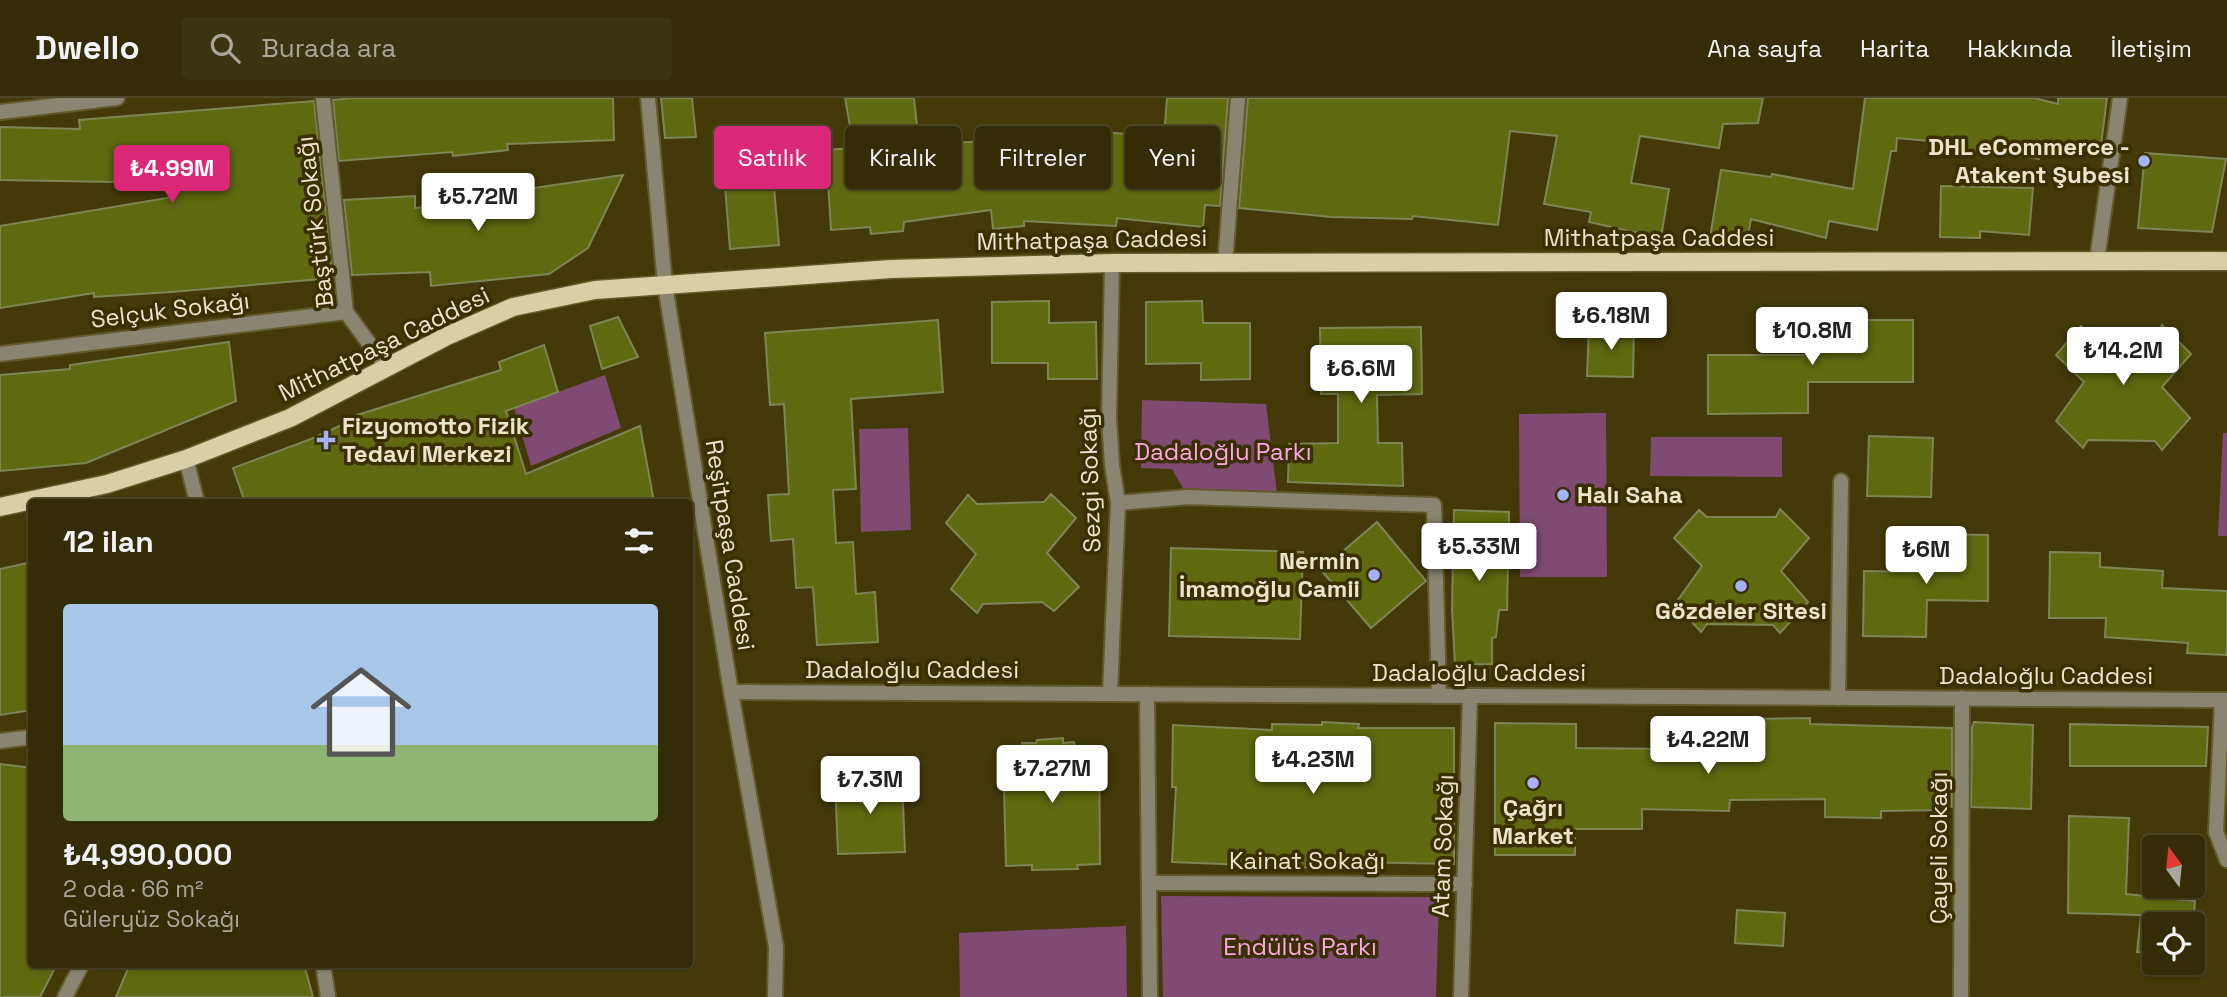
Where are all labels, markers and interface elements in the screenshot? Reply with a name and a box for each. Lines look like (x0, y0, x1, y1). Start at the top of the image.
search box (182, 17, 672, 80)
text: Dwello (35, 27, 140, 69)
icon: search (206, 29, 244, 67)
text: Burada ara (262, 31, 396, 65)
text: Ana sayfa (1707, 33, 1822, 64)
text: Harita (1860, 33, 1929, 64)
text: Hakkında (1967, 33, 2072, 64)
text: İletişim (2110, 33, 2192, 64)
chip: Satılık (714, 126, 831, 189)
chip: Kiralık (845, 126, 961, 189)
chip: Filtreler (975, 126, 1111, 189)
chip: Yeni (1125, 126, 1220, 189)
place label: DHL eCommerce - Atakent Şubesi (1928, 131, 2130, 190)
street label: Baştürk Sokağı (289, 134, 340, 310)
pin: ₺4.99M (115, 146, 229, 205)
text: ₺4.99M (130, 153, 214, 183)
marker: DHL eCommerce - Atakent Şubesi (2136, 153, 2152, 169)
pin: ₺5.72M (421, 174, 535, 233)
text: ₺5.72M (438, 181, 518, 211)
street label: Mithatpaşa Caddesi (976, 222, 1208, 257)
street label: Mithatpaşa Caddesi (1544, 222, 1774, 253)
street label: Mithatpaşa Caddesi (273, 279, 494, 408)
street label: Selçuk Sokağı (89, 284, 251, 335)
pin: ₺6.18M (1554, 292, 1668, 352)
text: ₺6.18M (1572, 300, 1650, 330)
pin: ₺10.8M (1755, 308, 1869, 367)
text: ₺10.8M (1772, 315, 1852, 345)
pin: ₺14.2M (2066, 328, 2180, 387)
text: ₺14.2M (2083, 335, 2163, 365)
pin: ₺6.6M (1312, 345, 1410, 405)
text: ₺6.6M (1326, 353, 1396, 383)
street label: Sezgi Sokağı (1071, 407, 1108, 553)
place label: Fizyomotto Fizik Tedavi Merkezi (342, 410, 530, 469)
marker: Fizyomotto Fizik Tedavi Merkezi (316, 430, 336, 450)
park label: Dadaloğlu Parkı (1134, 436, 1312, 467)
street label: Reşitpaşa Caddesi (699, 437, 762, 653)
place label: Halı Saha (1577, 479, 1683, 510)
marker: Halı Saha (1555, 487, 1571, 503)
text: 12 ilan (63, 522, 154, 561)
icon: filters (620, 522, 658, 560)
pin: ₺5.33M (1422, 524, 1536, 583)
pin: ₺6M (1892, 526, 1960, 586)
text: ₺5.33M (1437, 531, 1521, 561)
text: ₺6M (1902, 534, 1950, 564)
place label: Nermin İmamoğlu Camii (1179, 545, 1360, 604)
marker: Nermin İmamoğlu Camii (1366, 567, 1382, 583)
marker: Gözdeler Sitesi (1733, 578, 1749, 594)
place label: Gözdeler Sitesi (1655, 595, 1827, 626)
icon: home (298, 649, 424, 775)
street label: Dadaloğlu Caddesi (805, 654, 1019, 685)
street label: Dadaloğlu Caddesi (1372, 657, 1586, 688)
street label: Dadaloğlu Caddesi (1939, 660, 2153, 691)
pin: ₺4.22M (1651, 716, 1765, 776)
text: ₺4.22M (1666, 724, 1750, 754)
pin: ₺4.23M (1256, 736, 1370, 796)
text: ₺4.23M (1271, 744, 1355, 774)
pin: ₺7.27M (995, 746, 1109, 805)
text: ₺7.27M (1013, 753, 1091, 783)
pin: ₺7.3M (821, 756, 919, 816)
text: ₺7.3M (837, 764, 903, 794)
street label: Çayeli Sokağı (1923, 772, 1954, 924)
street label: Atam Sokağı (1425, 774, 1460, 918)
marker: Çağrı Market (1525, 775, 1541, 791)
place label: Çağrı Market (1492, 792, 1574, 851)
text: ₺4,990,000 (63, 835, 232, 874)
north arrow (2142, 835, 2205, 898)
map controls (2142, 835, 2205, 975)
street label: Kainat Sokağı (1229, 845, 1385, 876)
text: 2 oda · 66 m² (63, 874, 203, 904)
text: Güleryüz Sokağı (63, 904, 240, 934)
button: locate (2142, 912, 2205, 975)
park label: Endülüs Parkı (1223, 931, 1377, 962)

